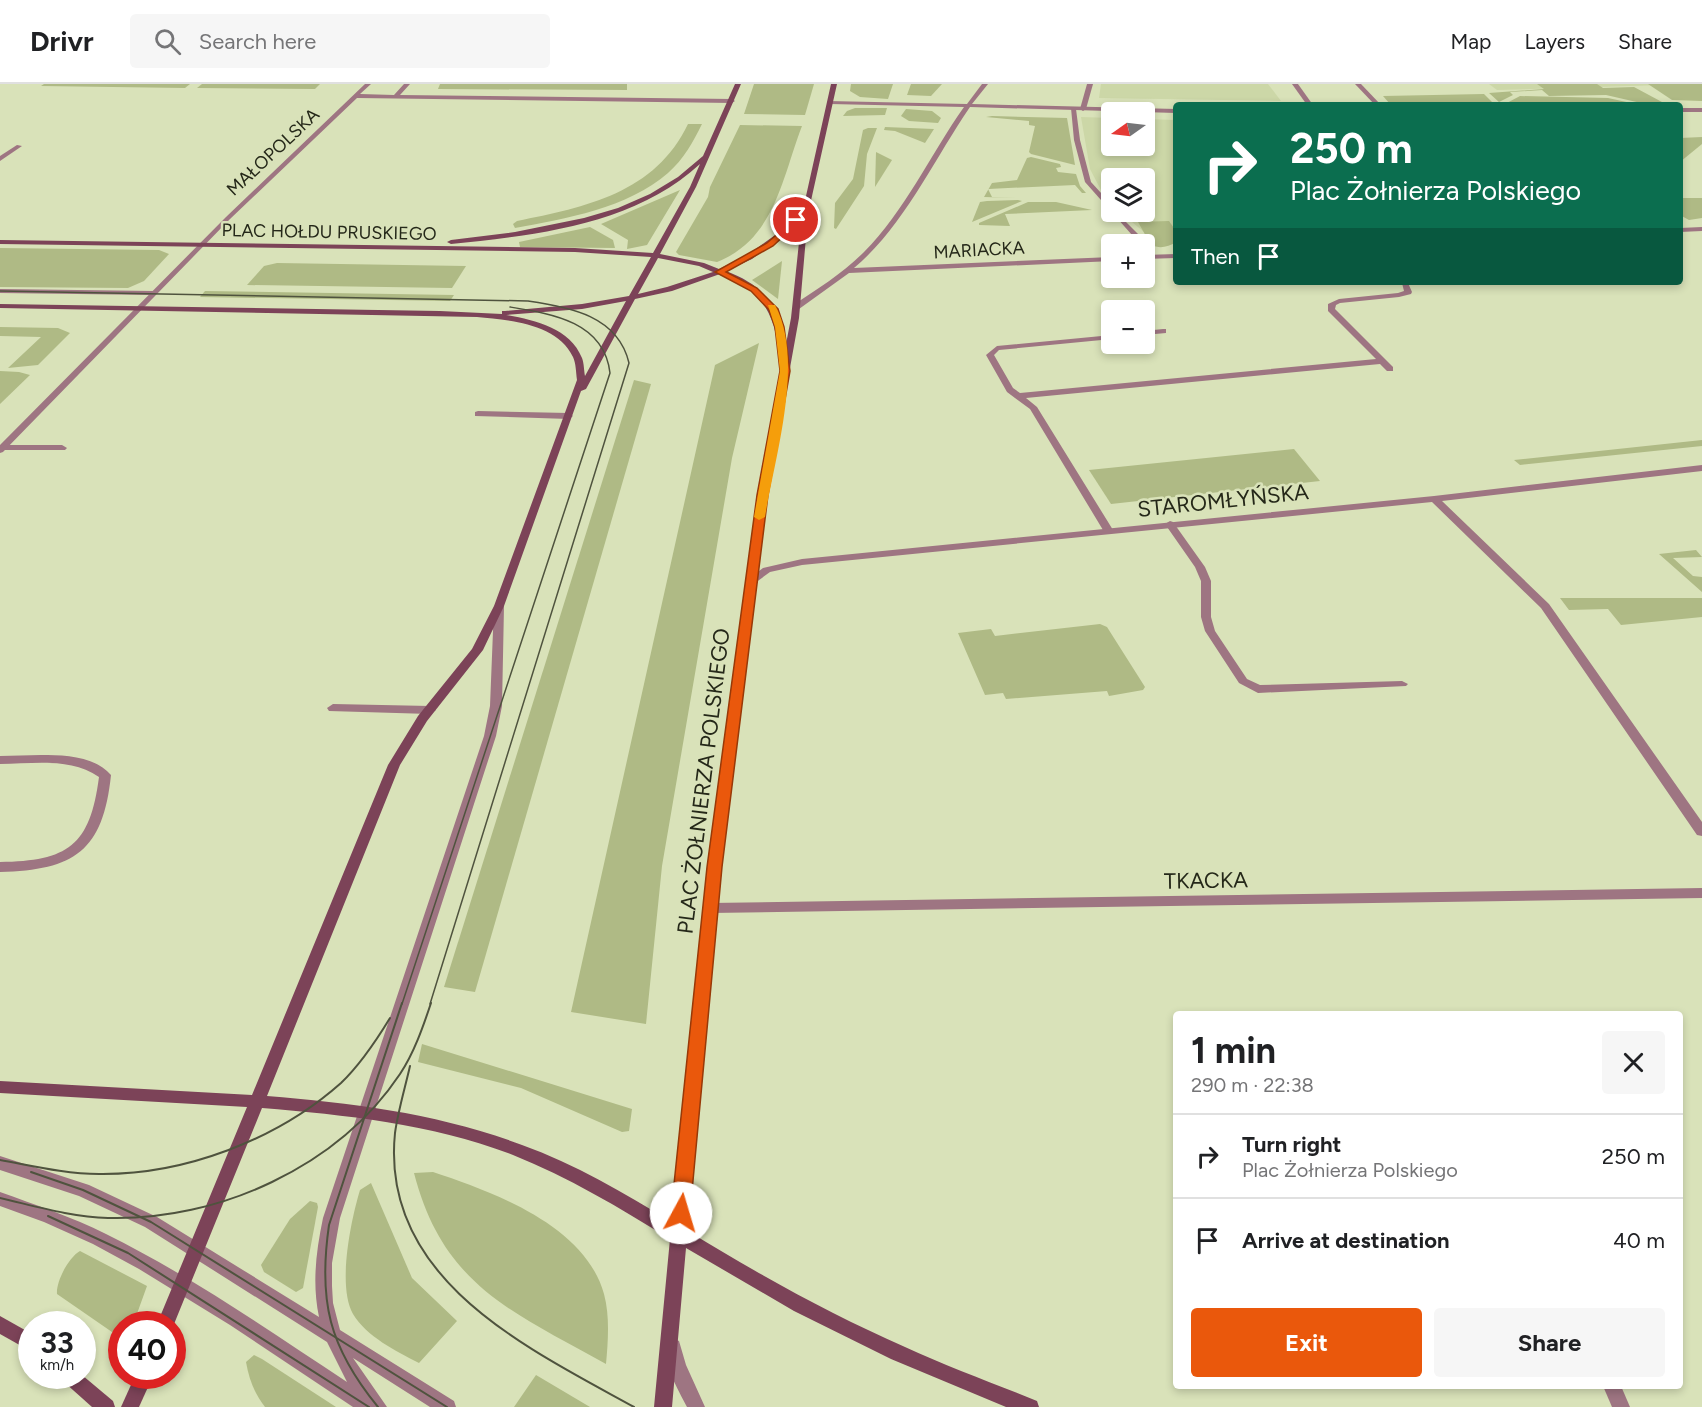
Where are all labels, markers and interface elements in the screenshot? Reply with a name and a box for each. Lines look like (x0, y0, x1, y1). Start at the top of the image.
search box (130, 14, 550, 68)
text: Drivr (30, 24, 94, 58)
icon: search (151, 25, 184, 58)
text: Search here (199, 28, 316, 55)
text: Map (1451, 29, 1491, 54)
text: Layers (1524, 29, 1585, 54)
text: Share (1618, 29, 1672, 54)
north arrow (1101, 102, 1155, 156)
map controls (1101, 102, 1155, 354)
street label: MAŁOPOLSKA (222, 103, 324, 201)
text: 250 m (1290, 123, 1413, 174)
icon: right (1191, 126, 1269, 204)
button: layers (1101, 168, 1155, 222)
text: Plac Żołnierza Polskiego (1290, 174, 1581, 207)
pin (770, 194, 821, 245)
icon: arrive (779, 203, 812, 236)
street label: PLAC HOŁDU PRUSKIEGO (221, 219, 437, 245)
button: + (1101, 234, 1155, 288)
street label: MARIACKA (933, 237, 1025, 263)
icon: arrive (1252, 240, 1285, 273)
text: Then (1191, 243, 1240, 270)
button: − (1101, 300, 1155, 354)
street label: STAROMŁYŃSKA (1136, 478, 1310, 523)
street label: PLAC ŻOŁNIERZA POLSKIEGO (671, 627, 736, 935)
street label: TKACKA (1164, 866, 1248, 895)
text: 1 min (1191, 1029, 1276, 1072)
button: close (1602, 1031, 1665, 1094)
text: 290 m · 22:38 (1191, 1073, 1314, 1097)
text: Turn right (1242, 1131, 1341, 1158)
icon: right (1191, 1140, 1224, 1173)
text: 250 m (1602, 1143, 1665, 1170)
text: Plac Żołnierza Polskiego (1242, 1158, 1458, 1182)
position arrow (649, 1181, 713, 1245)
icon: arrive (1191, 1224, 1224, 1257)
text: Arrive at destination (1242, 1227, 1450, 1254)
text: 40 m (1613, 1227, 1665, 1254)
button: Exit (1191, 1308, 1422, 1377)
button: Share (1434, 1308, 1665, 1377)
speed limit sign: 40 (108, 1311, 186, 1389)
text: 33 (40, 1324, 74, 1361)
text: km/h (40, 1356, 74, 1374)

